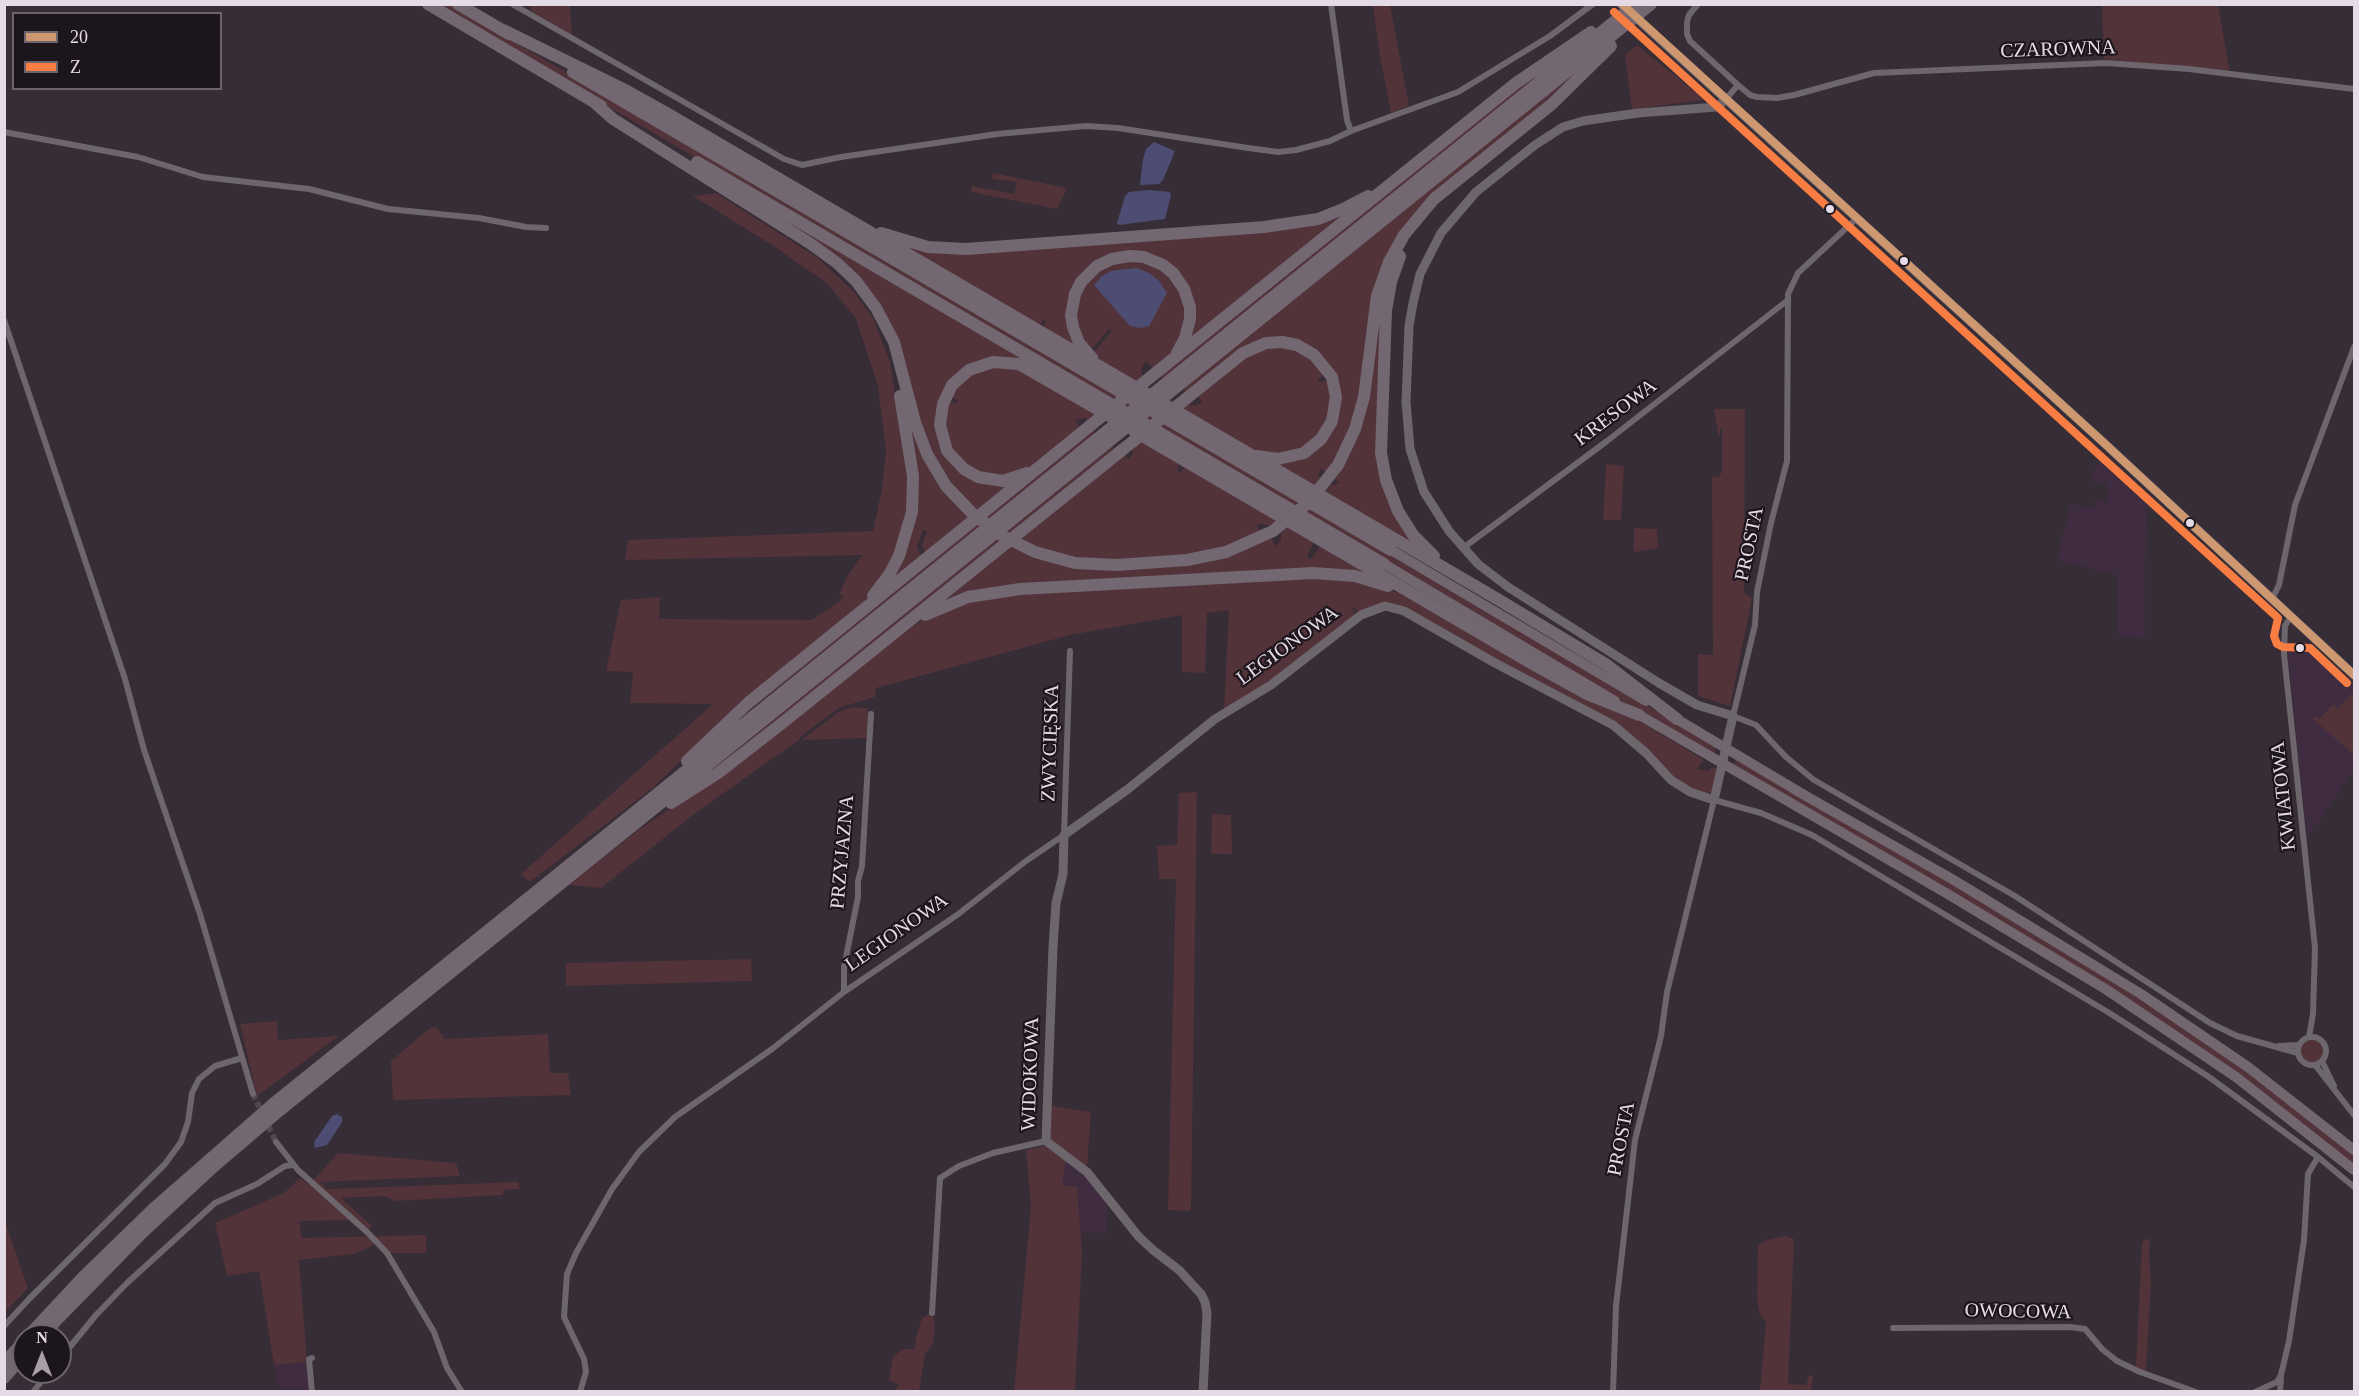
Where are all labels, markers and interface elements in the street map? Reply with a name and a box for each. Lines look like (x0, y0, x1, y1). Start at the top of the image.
legend (12, 12, 222, 90)
text: 20 (70, 27, 88, 47)
street label: CZAROWNA (2000, 36, 2116, 64)
text: Z (70, 57, 81, 77)
unlabelled marker (1824, 203, 1836, 215)
unlabelled marker (1898, 255, 1910, 267)
street label: KRESOWA (1570, 374, 1662, 452)
street label: PROSTA (1730, 505, 1770, 583)
unlabelled marker (2184, 517, 2196, 529)
street label: LEGIONOWA (1232, 601, 1344, 691)
unlabelled marker (2294, 642, 2306, 654)
street label: ZWYCIĘSKA (1037, 684, 1065, 802)
street label: KWIATOWA (2266, 740, 2302, 852)
street label: PRZYJAZNA (826, 794, 860, 910)
street label: LEGIONOWA (841, 889, 953, 977)
street label: WIDOKOWA (1017, 1016, 1045, 1132)
street label: PROSTA (1603, 1100, 1641, 1178)
street label: OWOCOWA (1964, 1299, 2072, 1325)
north arrow (12, 1324, 72, 1384)
text: N (36, 1329, 48, 1346)

